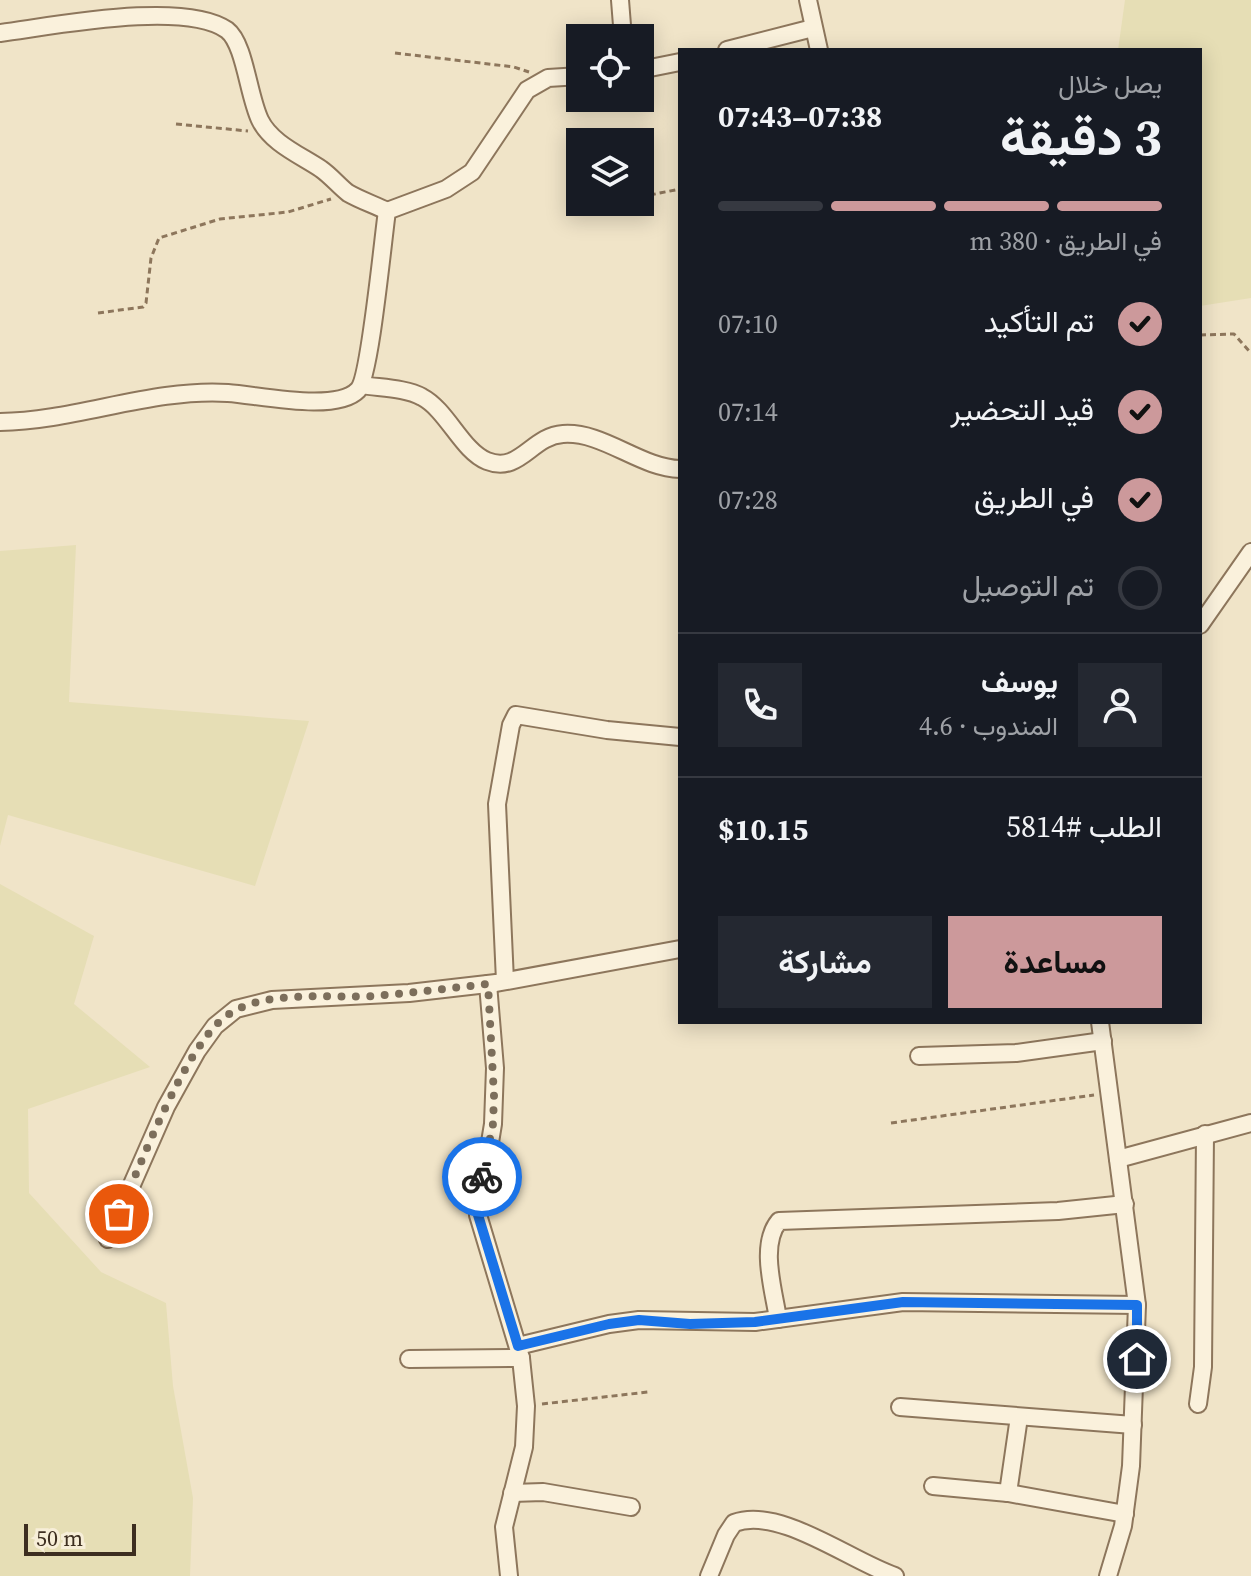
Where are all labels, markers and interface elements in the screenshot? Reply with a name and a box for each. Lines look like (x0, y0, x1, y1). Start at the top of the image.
map controls (566, 24, 654, 216)
button: locate (566, 24, 654, 112)
text: يصل خلال (1058, 66, 1162, 102)
text: 07:38–07:43 (718, 96, 882, 137)
text: 3 دقيقة (1000, 101, 1162, 172)
button: layers (566, 128, 654, 216)
text: في الطريق · 380 m (970, 223, 1162, 259)
text: تم التأكيد (984, 301, 1094, 342)
icon: check (1118, 302, 1162, 346)
text: 07:10 (718, 306, 778, 342)
text: قيد التحضير (950, 389, 1094, 430)
icon: check (1118, 390, 1162, 434)
text: 07:14 (718, 394, 778, 430)
text: في الطريق (974, 477, 1094, 518)
icon: check (1118, 478, 1162, 522)
text: 07:28 (718, 482, 778, 518)
text: تم التوصيل (962, 565, 1094, 606)
text: يوسف (981, 661, 1058, 702)
button: phone (718, 663, 802, 747)
button: person (1078, 663, 1162, 747)
text: المندوب · 4.6 (919, 708, 1058, 744)
text: الطلب #5814 (1006, 806, 1162, 847)
text: $10.15 (718, 809, 808, 850)
button: مشاركة (718, 916, 932, 1008)
button: مساعدة (948, 916, 1162, 1008)
courier (442, 1137, 522, 1217)
icon: bike (460, 1155, 504, 1199)
pin (85, 1180, 153, 1248)
icon: bag (97, 1192, 141, 1236)
pin (1103, 1325, 1171, 1393)
icon: home (1115, 1337, 1159, 1381)
scale bar (24, 1520, 136, 1556)
text: 50 m (36, 1523, 83, 1553)

